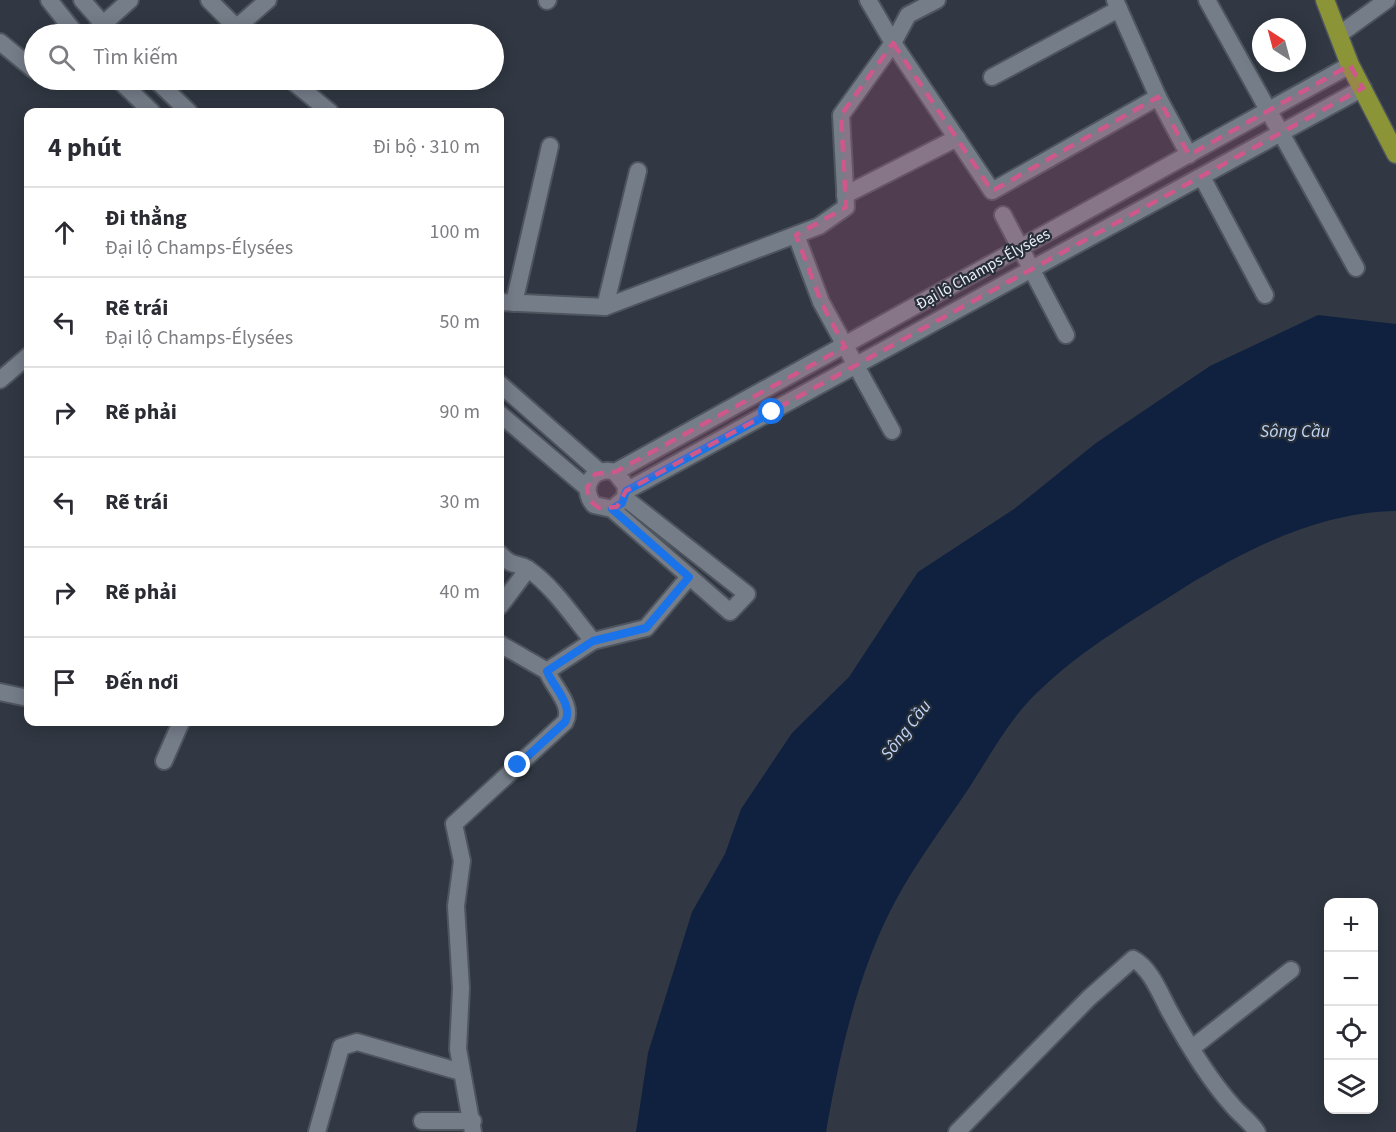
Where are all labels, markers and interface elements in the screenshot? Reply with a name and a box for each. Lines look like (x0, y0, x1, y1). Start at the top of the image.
north arrow (1252, 18, 1306, 72)
search box (24, 24, 504, 90)
icon: search (45, 41, 78, 74)
text: Tìm kiếm (93, 41, 178, 73)
text: 4 phút (48, 129, 121, 166)
text: Đi bộ · 310 m (373, 133, 480, 161)
text: Đi thẳng (105, 202, 187, 234)
icon: ahead (48, 216, 81, 249)
text: 100 m (430, 218, 480, 246)
street label: Đại lộ Champs-Élysées (912, 223, 1054, 315)
text: Đại lộ Champs-Élysées (105, 234, 293, 262)
text: Rẽ trái (105, 292, 168, 324)
icon: left (48, 306, 81, 339)
text: 50 m (440, 308, 480, 336)
text: Đại lộ Champs-Élysées (105, 324, 293, 352)
icon: right (48, 396, 81, 429)
text: Rẽ phải (105, 396, 177, 428)
text: 90 m (440, 398, 480, 426)
route start (758, 398, 784, 424)
water label: Sông Cầu (1260, 419, 1330, 444)
icon: left (48, 486, 81, 519)
text: Rẽ trái (105, 486, 168, 518)
text: 30 m (440, 488, 480, 516)
icon: right (48, 576, 81, 609)
text: Rẽ phải (105, 576, 177, 608)
text: 40 m (440, 578, 480, 606)
icon: arrive (48, 666, 81, 699)
text: Đến nơi (105, 666, 179, 698)
water label: Sông Cầu (875, 695, 937, 765)
route end (504, 751, 530, 777)
map controls (1324, 898, 1378, 1114)
button: + (1324, 898, 1378, 952)
button: − (1324, 952, 1378, 1006)
button: locate (1324, 1006, 1378, 1060)
button: layers (1324, 1060, 1378, 1114)

